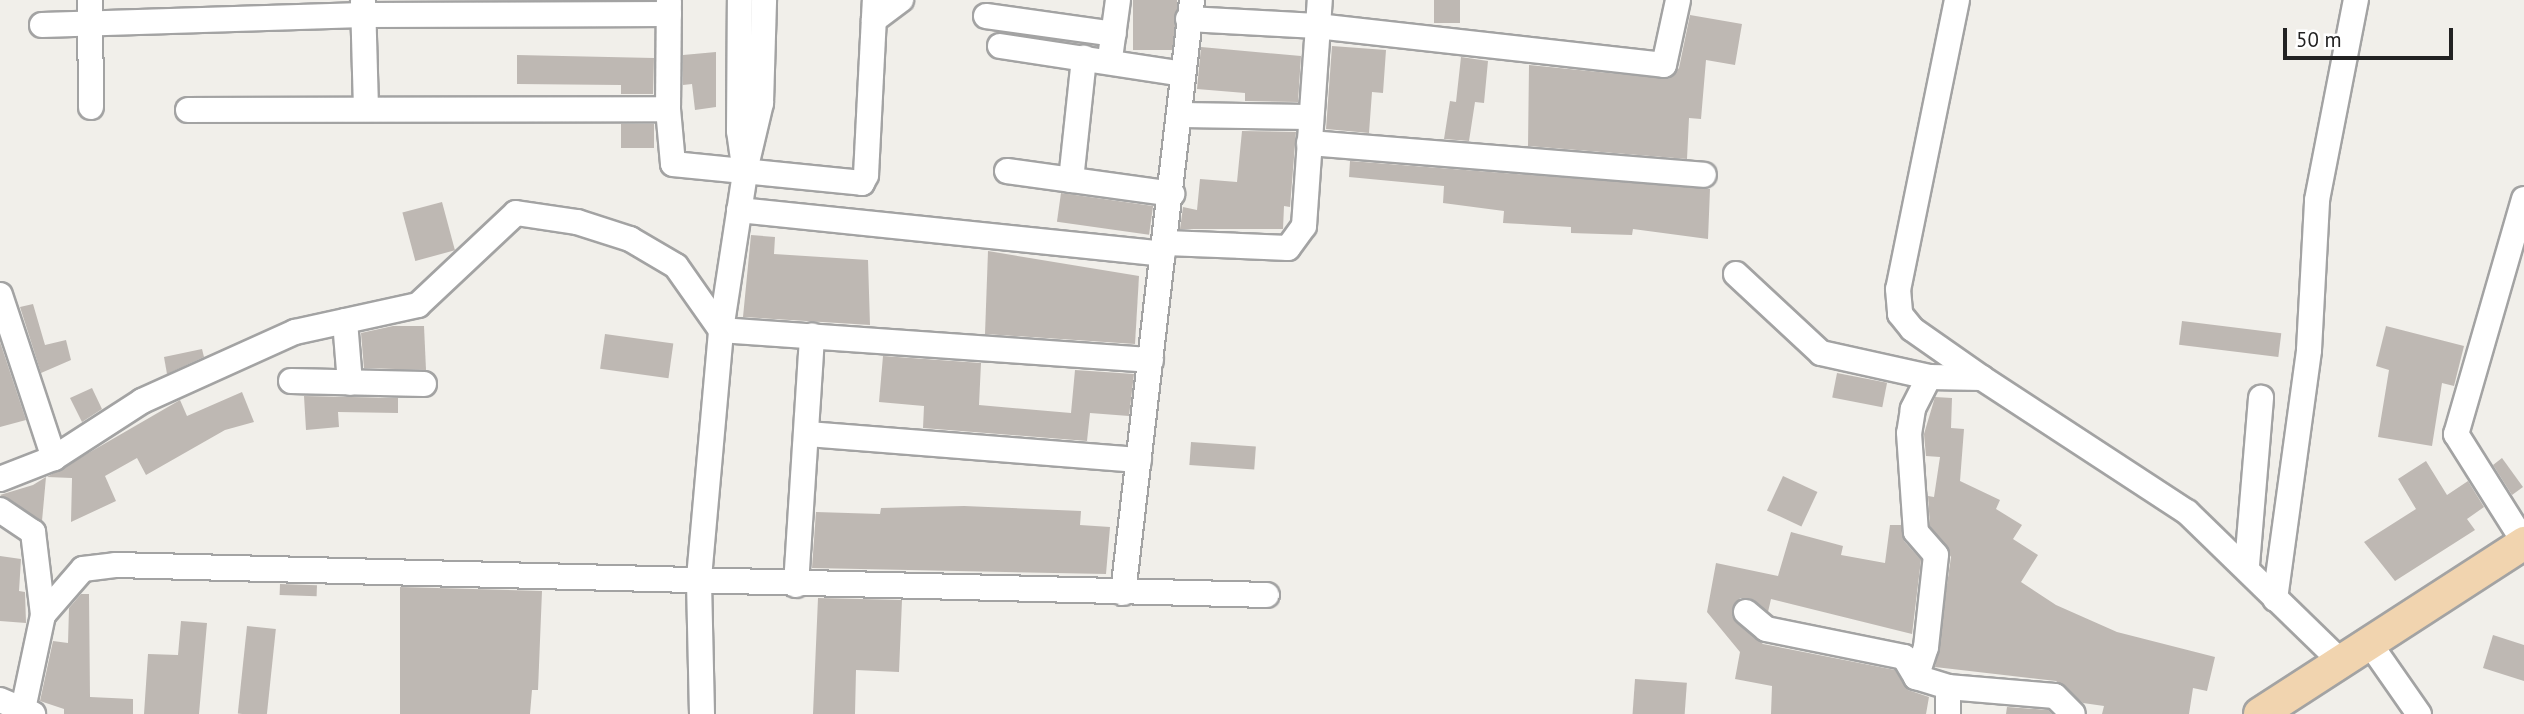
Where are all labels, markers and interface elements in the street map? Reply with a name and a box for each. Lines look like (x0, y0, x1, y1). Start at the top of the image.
scale bar (2286, 14, 2456, 58)
text: 50 m (2296, 26, 2342, 53)

